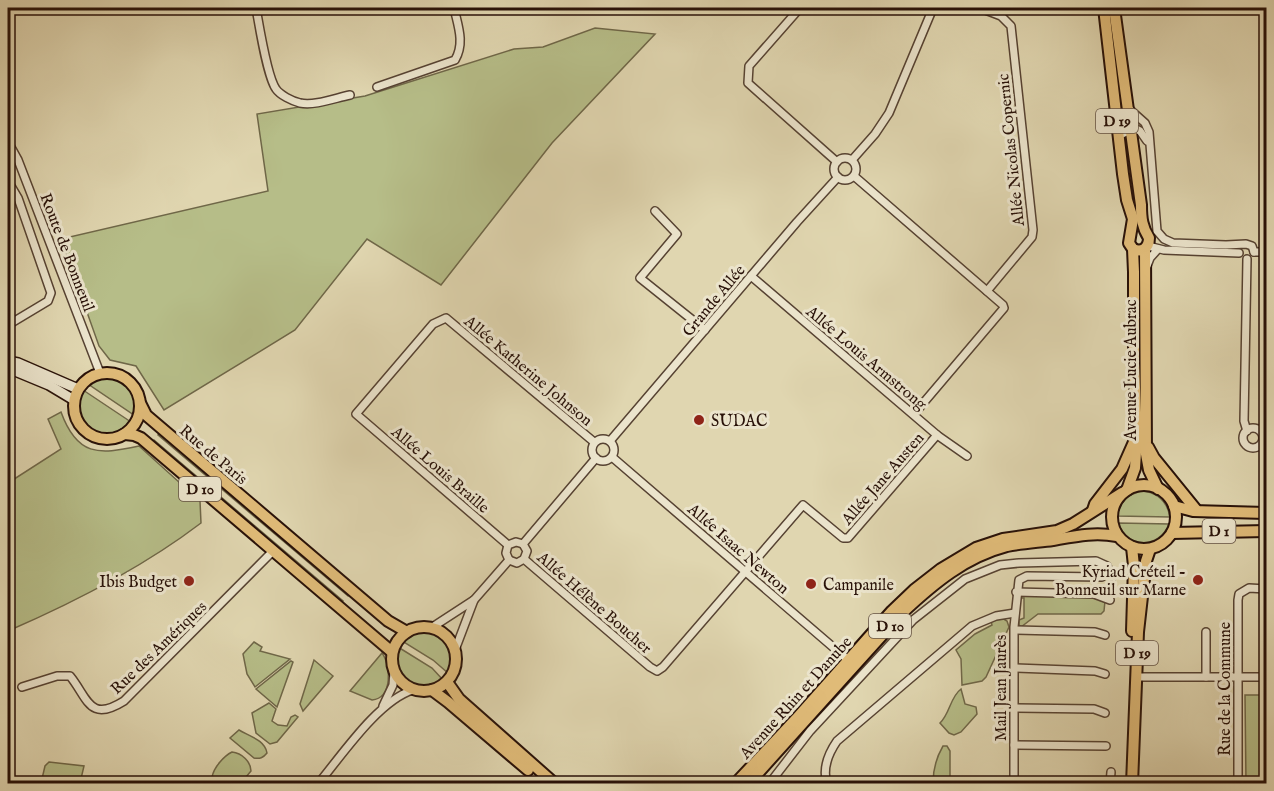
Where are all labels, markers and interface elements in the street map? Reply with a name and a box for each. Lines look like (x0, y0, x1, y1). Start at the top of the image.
street label: Allée Nicolas Copernic (994, 73, 1030, 228)
road number: D 19 (1096, 109, 1138, 133)
street label: Route de Bonneuil (34, 191, 98, 315)
street label: Grande Allée (679, 261, 750, 341)
street label: Avenue Lucie Aubrac (1122, 299, 1142, 442)
street label: Allée Louis Armstrong (801, 302, 930, 415)
street label: Allée Katherine Johnson (459, 311, 596, 431)
place label: SUDAC (711, 412, 767, 432)
marker: SUDAC (692, 413, 706, 427)
street label: Rue de Paris (175, 421, 251, 490)
street label: Allée Louis Braille (386, 422, 493, 518)
street label: Allée Jane Austen (837, 429, 929, 530)
road number: D 10 (179, 477, 221, 501)
street label: Allée Isaac Newton (682, 499, 793, 599)
road number: D 1 (1202, 519, 1236, 543)
street label: Allée Hélène Boucher (531, 548, 655, 659)
place label: Kyriad Créteil - Bonneuil sur Marne (1055, 563, 1186, 601)
place label: Ibis Budget (99, 573, 178, 593)
marker: Kyriad Créteil - Bonneuil sur Marne (1191, 573, 1205, 587)
marker: Ibis Budget (182, 574, 196, 588)
place label: Campanile (823, 576, 894, 596)
marker: Campanile (804, 577, 818, 591)
street label: Rue des Amériques (107, 597, 212, 699)
road number: D 10 (869, 614, 911, 638)
street label: Rue de la Commune (1216, 622, 1236, 756)
street label: Avenue Rhin et Danube (736, 633, 857, 764)
street label: Mail Jean Jaurès (992, 634, 1012, 741)
road number: D 19 (1116, 641, 1158, 665)

